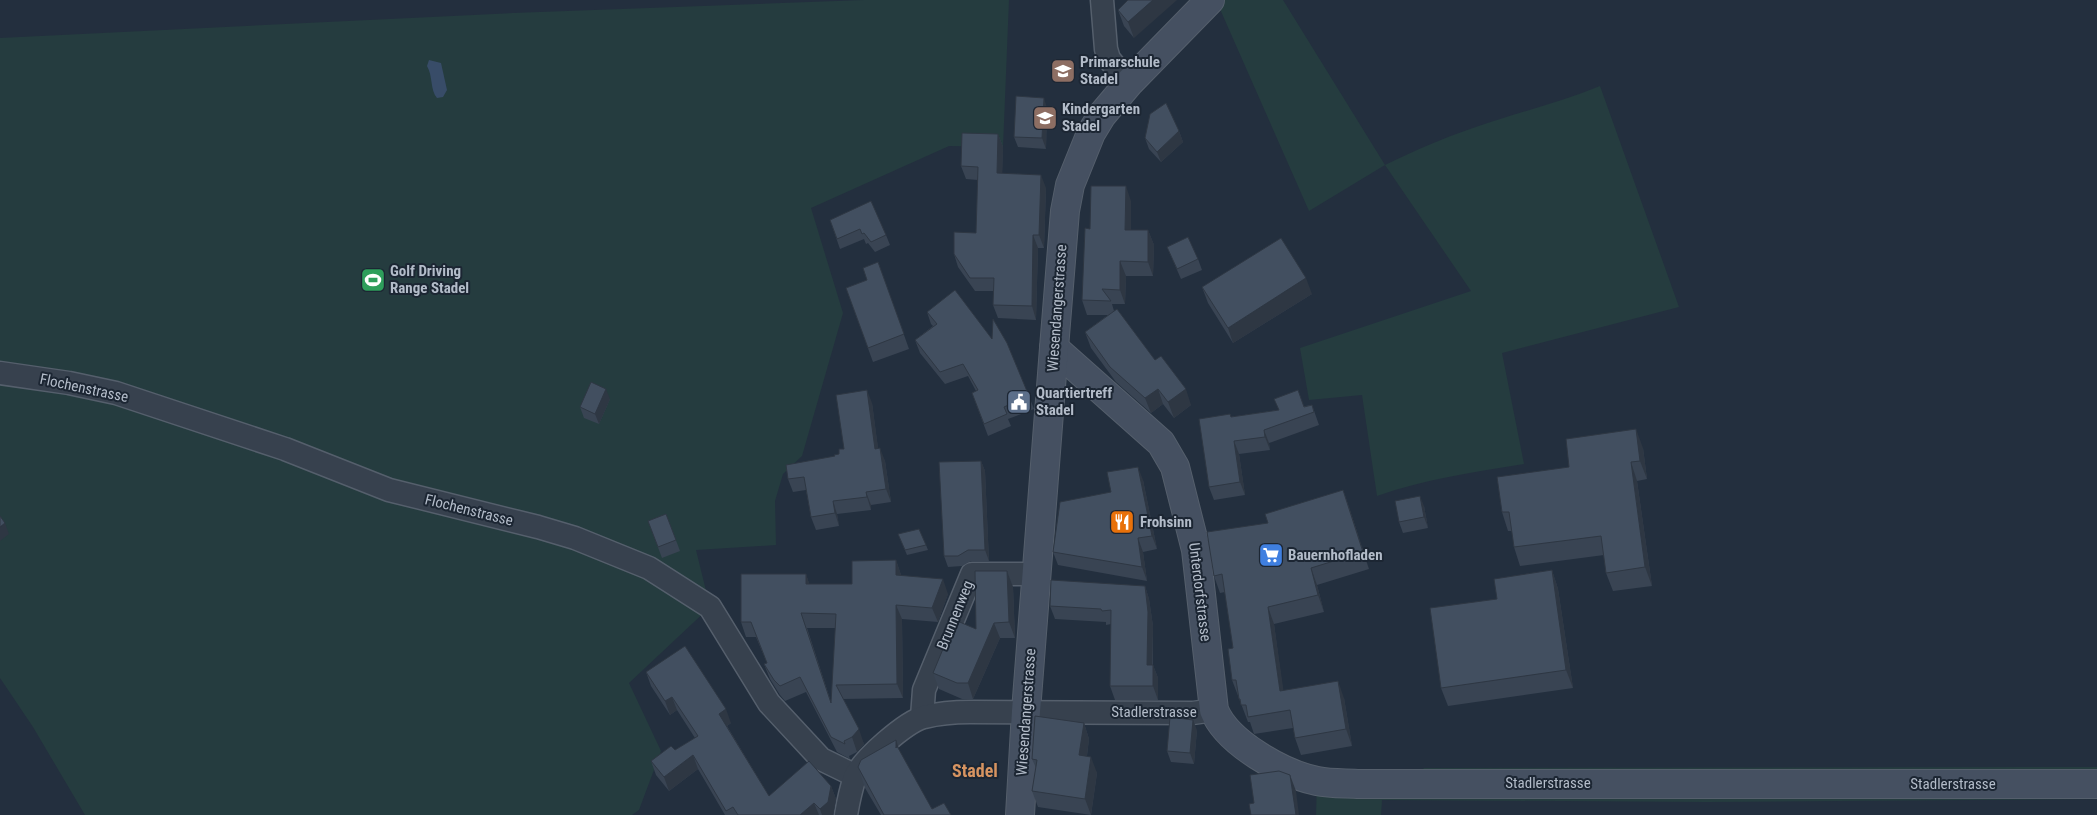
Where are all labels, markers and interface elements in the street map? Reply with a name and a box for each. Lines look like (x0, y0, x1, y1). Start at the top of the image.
place label: Primarschule Stadel (1080, 53, 1160, 88)
school or university icon: Primarschule Stadel (1050, 58, 1076, 84)
place label: Kindergarten Stadel (1062, 100, 1140, 135)
school or university icon: Kindergarten Stadel (1032, 105, 1058, 131)
street label: Wiesendangerstrasse (1044, 244, 1070, 372)
place label: Golf Driving Range Stadel (390, 262, 469, 297)
sports icon: Golf Driving Range Stadel (360, 267, 386, 293)
street label: Flochenstrasse (38, 370, 130, 406)
place label: Quartiertreff Stadel (1036, 384, 1112, 419)
public building icon: Quartiertreff Stadel (1006, 389, 1032, 415)
street label: Flochenstrasse (423, 490, 515, 530)
restaurant icon: Frohsinn (1109, 509, 1135, 535)
place label: Frohsinn (1140, 513, 1192, 531)
street label: Unterdorfstrasse (1185, 542, 1215, 642)
supermarket icon: Bauernhofladen (1258, 542, 1284, 568)
place label: Bauernhofladen (1288, 546, 1383, 564)
street label: Brunnenweg (933, 578, 977, 652)
street label: Wiesendangerstrasse (1013, 648, 1039, 776)
street label: Stadlerstrasse (1111, 703, 1197, 721)
district label: Stadel (952, 760, 998, 781)
street label: Stadlerstrasse (1505, 774, 1591, 792)
street label: Stadlerstrasse (1910, 775, 1996, 793)

